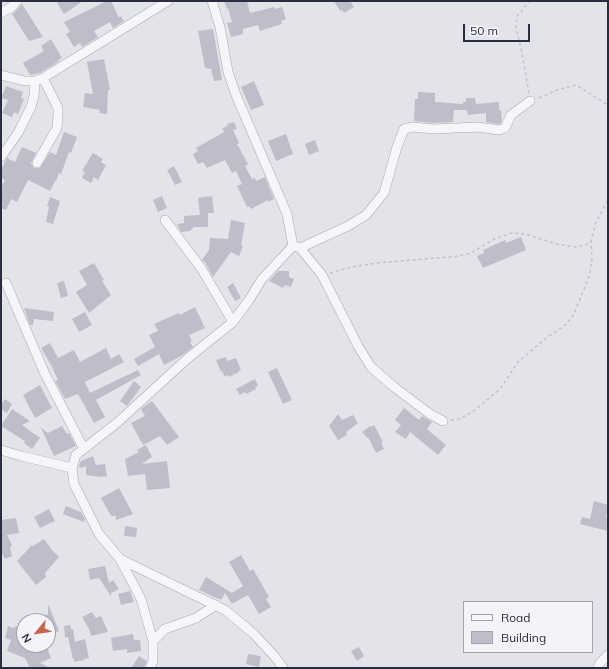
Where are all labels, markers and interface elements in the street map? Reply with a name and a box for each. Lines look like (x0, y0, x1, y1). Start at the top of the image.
scale bar (465, 16, 532, 42)
text: 50 m (470, 23, 498, 38)
legend (463, 601, 593, 653)
text: Road (501, 610, 530, 625)
north arrow (16, 613, 56, 653)
text: Building (501, 630, 546, 645)
text: N (18, 631, 35, 645)

